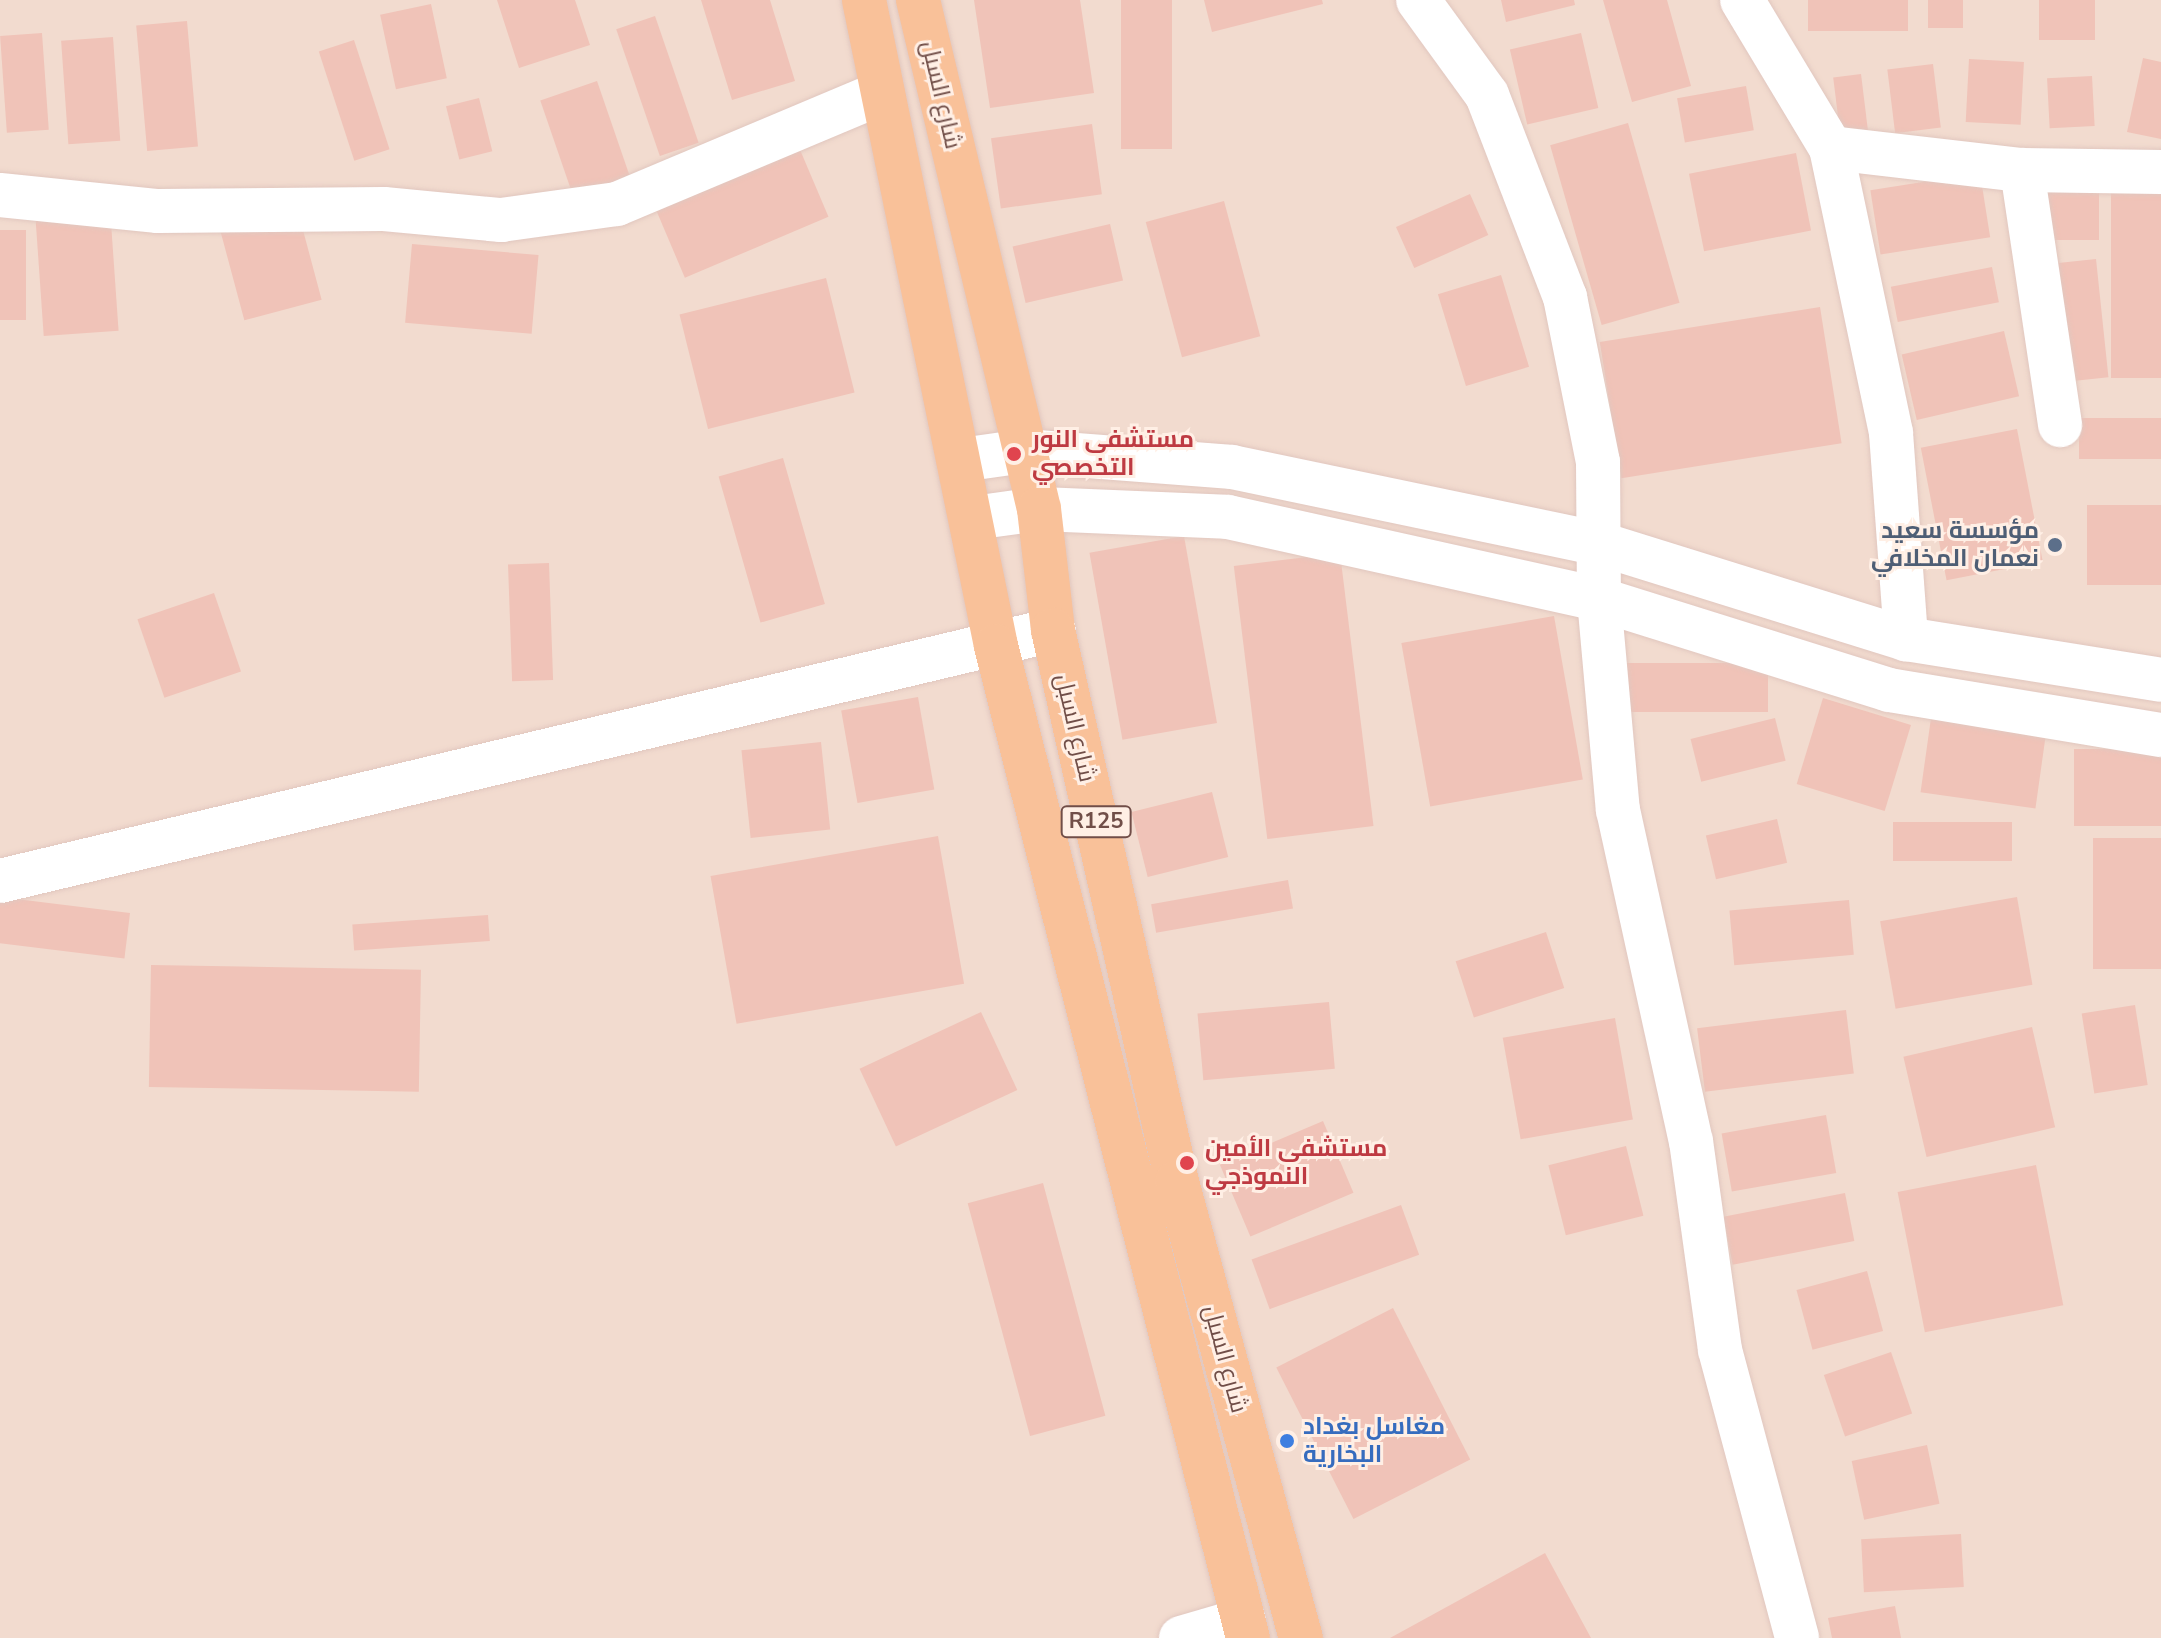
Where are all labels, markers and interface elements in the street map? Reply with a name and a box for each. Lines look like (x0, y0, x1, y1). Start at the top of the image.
street label: شارع السبل (915, 38, 967, 152)
place label: مستشفى النور التخصصي (1032, 426, 1194, 482)
marker: مستشفى النور التخصصي (1003, 443, 1025, 465)
place label: مؤسسة سعيد نعمان المخلافي (1871, 517, 2039, 573)
marker: مؤسسة سعيد نعمان المخلافي (2046, 536, 2064, 554)
street label: شارع السبل (1049, 671, 1101, 785)
road number: R125 (1060, 804, 1132, 840)
place label: مستشفى الأمين النموذجي (1205, 1135, 1387, 1191)
marker: مستشفى الأمين النموذجي (1176, 1152, 1198, 1174)
street label: شارع السبل (1197, 1302, 1253, 1416)
place label: مغاسل بغداد البخارية (1303, 1413, 1445, 1469)
marker: مغاسل بغداد البخارية (1278, 1432, 1296, 1450)

